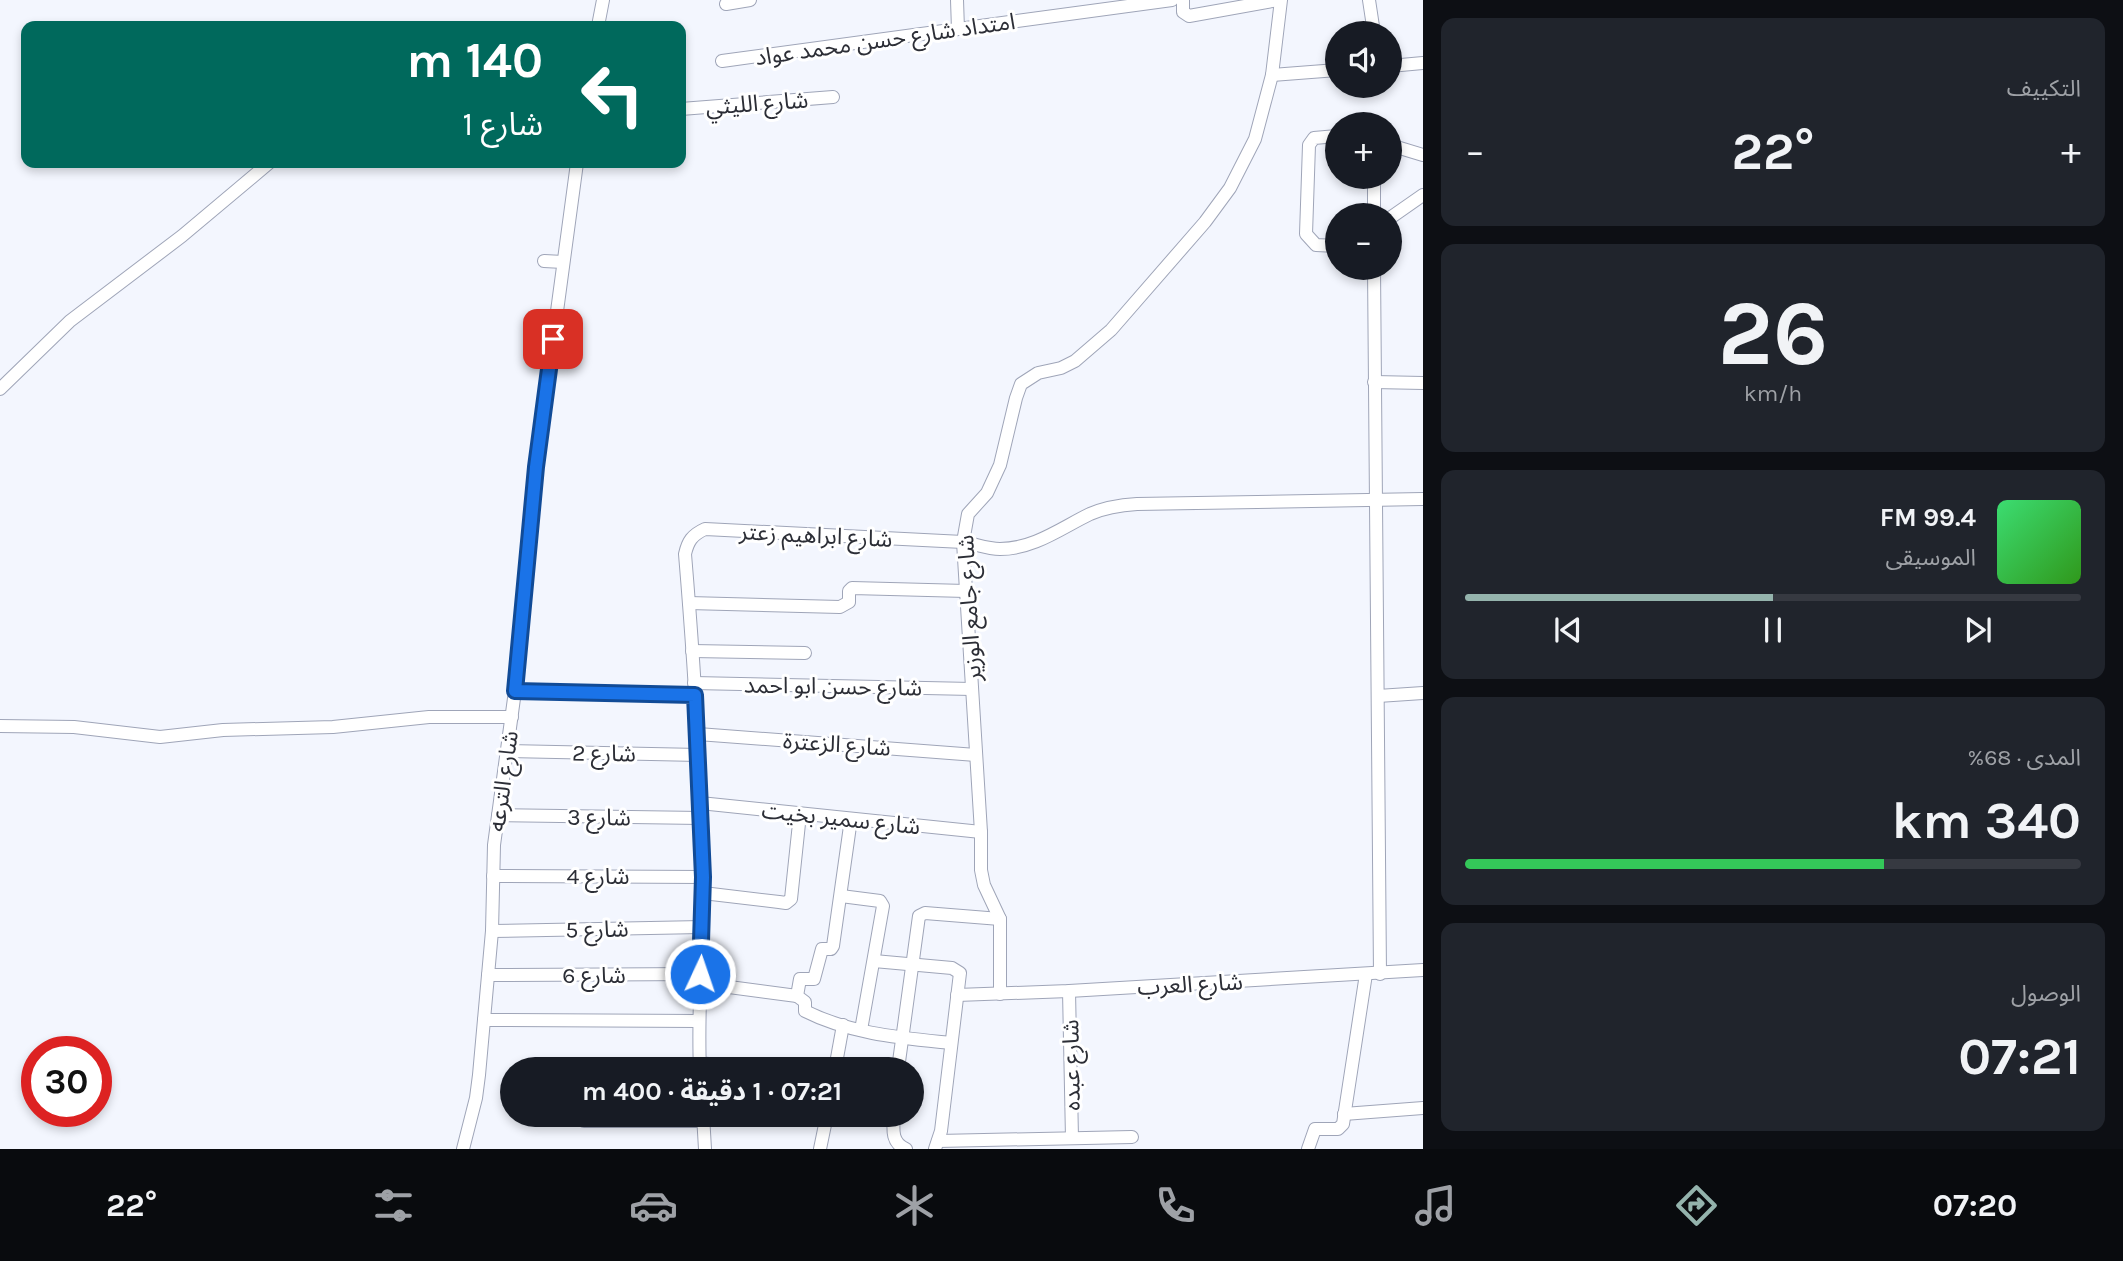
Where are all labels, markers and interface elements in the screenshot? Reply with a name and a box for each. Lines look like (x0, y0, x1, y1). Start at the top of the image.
street label: امتداد شارع حسن محمد عواد (753, 8, 1017, 74)
map controls (1325, 21, 1402, 280)
button: sound (1325, 21, 1402, 98)
text: 140 m (406, 32, 543, 89)
icon: left (567, 49, 658, 140)
text: التكييف (2007, 75, 2081, 102)
street label: شارع الليثي (705, 86, 809, 124)
text: شارع 1 (462, 106, 543, 143)
button: + (1325, 112, 1402, 189)
text: 22° (1731, 121, 1815, 182)
text: − (1465, 129, 1485, 174)
text: + (2061, 129, 2081, 174)
button: − (1325, 203, 1402, 280)
text: 26 (1718, 281, 1828, 387)
pin (523, 309, 583, 369)
icon: arrive (534, 320, 572, 358)
text: km/h (1744, 380, 1802, 407)
text: 99.4 FM (1880, 502, 1976, 533)
street label: شارع ابراهيم زعتر (738, 518, 893, 556)
street label: شارع جامع الوزير (952, 534, 990, 683)
text: الموسيقى (1885, 544, 1976, 571)
icon: previous (1549, 611, 1587, 649)
icon: pause (1754, 611, 1792, 649)
icon: next (1959, 611, 1997, 649)
street label: شارع حسن ابو احمد (744, 671, 922, 705)
street label: شارع الزعترة (782, 727, 892, 765)
street label: شارع الترعه (483, 729, 527, 834)
street label: شارع 2 (572, 739, 636, 771)
text: المدى · 68% (1968, 744, 2081, 771)
text: 340 km (1892, 790, 2081, 851)
street label: شارع سمير بخيت (760, 797, 922, 843)
street label: شارع 3 (567, 803, 631, 835)
street label: شارع 4 (566, 863, 630, 893)
street label: شارع 5 (565, 915, 629, 947)
position arrow (663, 937, 737, 1011)
street label: شارع 6 (562, 962, 626, 992)
street label: شارع العرب (1137, 968, 1244, 1004)
text: الوصول (2011, 980, 2081, 1007)
street label: شارع عبده (1057, 1019, 1089, 1111)
text: 07:21 (1958, 1026, 2081, 1087)
speed limit sign: 30 (21, 1036, 112, 1127)
text: 07:21 · 1 دقيقة · 400 m (582, 1076, 842, 1107)
icon: filters (369, 1181, 418, 1230)
icon: car (629, 1181, 678, 1230)
icon: climate (890, 1181, 939, 1230)
icon: phone (1151, 1181, 1200, 1230)
icon: music (1411, 1181, 1460, 1230)
icon: directions (1672, 1181, 1721, 1230)
text: 22° (106, 1187, 157, 1224)
text: 07:20 (1933, 1187, 2017, 1224)

